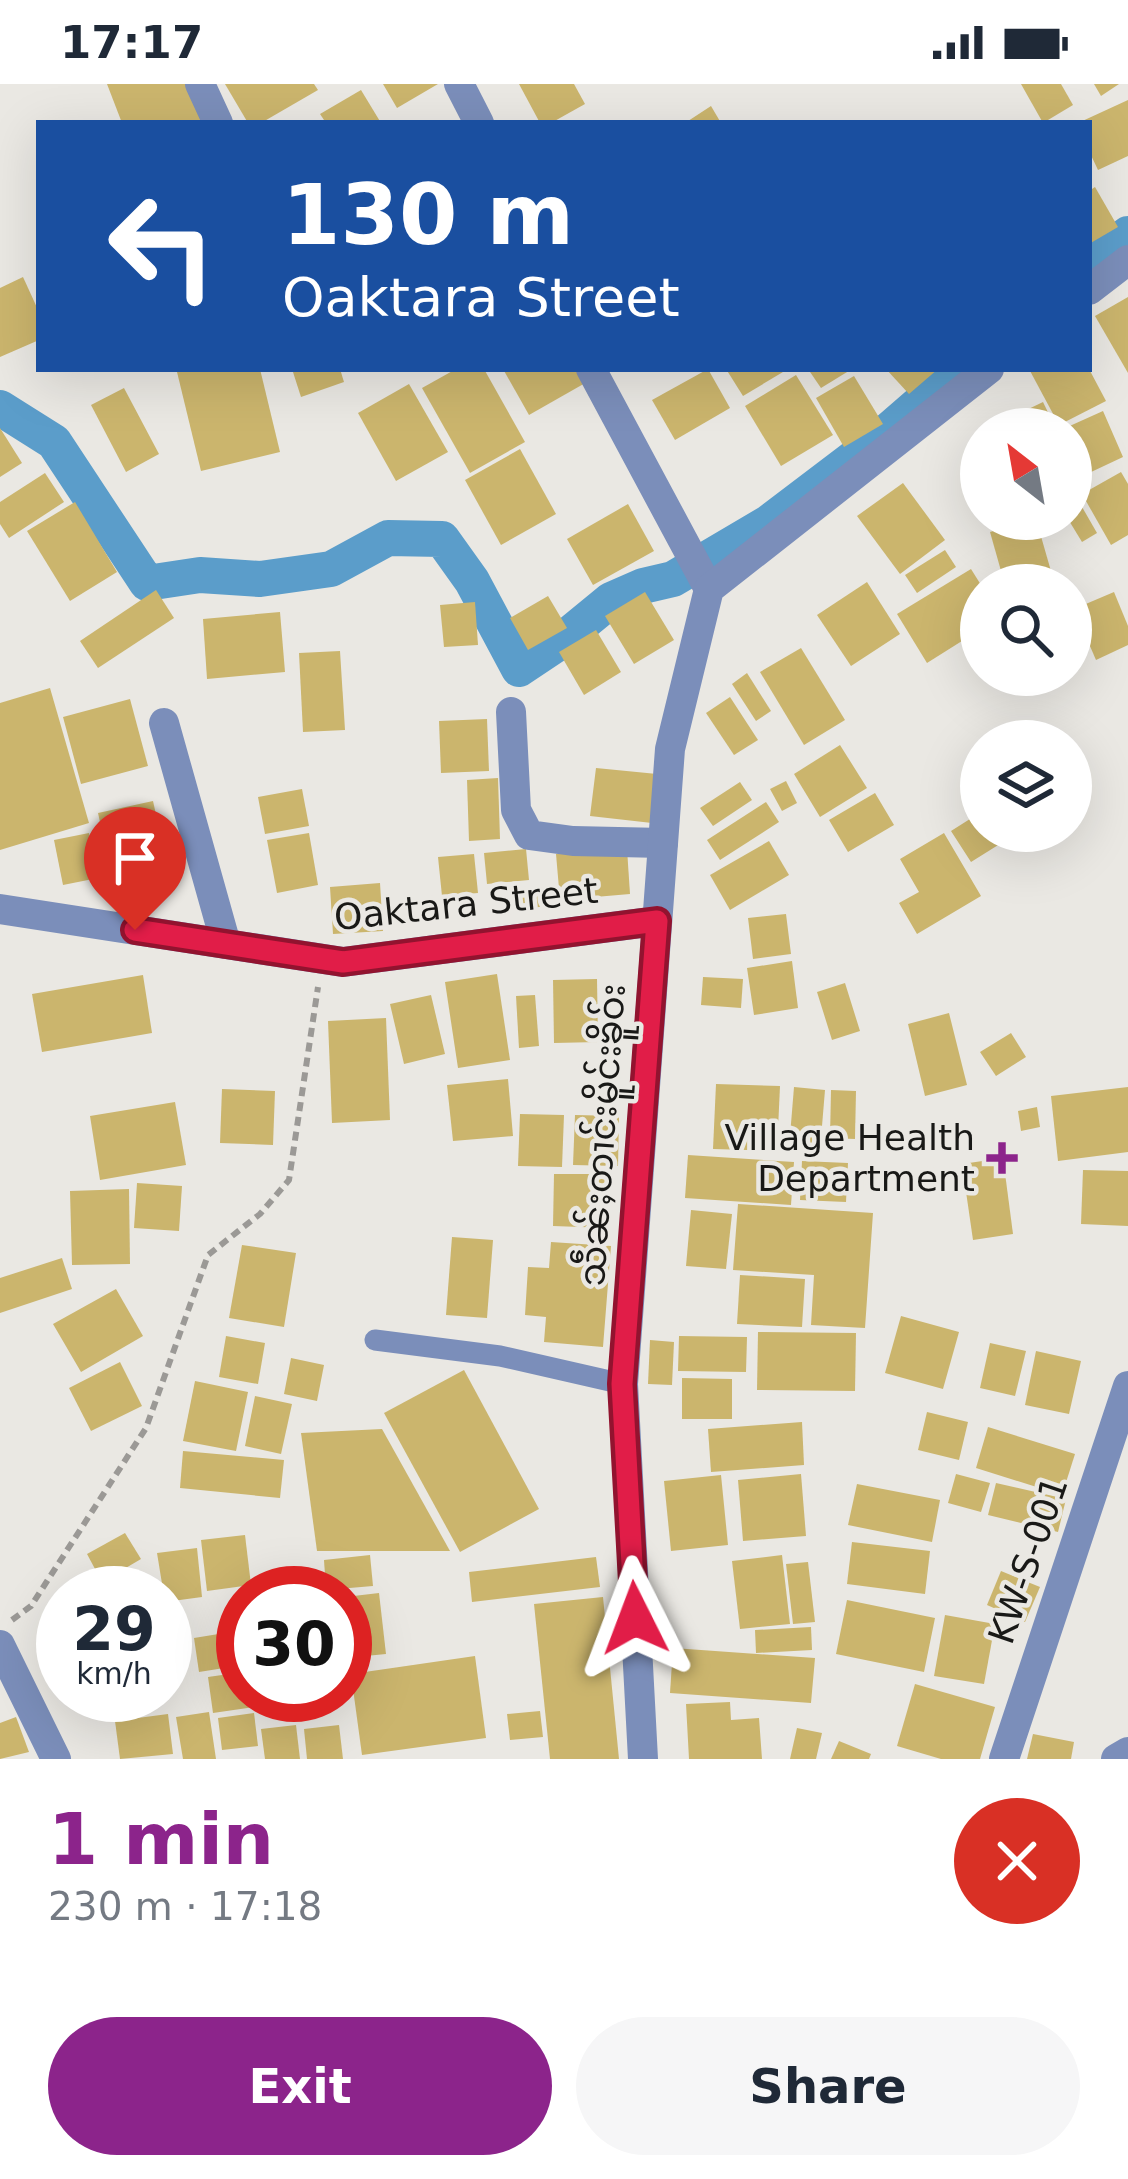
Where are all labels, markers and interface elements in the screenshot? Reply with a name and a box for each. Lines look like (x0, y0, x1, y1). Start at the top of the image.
text: 17:17 (60, 16, 203, 69)
text: 130 m (282, 166, 574, 264)
icon: left (84, 168, 240, 324)
text: Oaktara Street (282, 266, 680, 329)
north arrow (960, 408, 1092, 540)
map controls (960, 408, 1092, 852)
button: search (960, 564, 1092, 696)
button: layers (960, 720, 1092, 852)
pin (84, 807, 186, 930)
icon: arrive (102, 825, 168, 891)
street label: Oaktara Street (332, 870, 600, 938)
street label: သဵၼ်ႈတၢင်းမိူင်းၶိူဝ်း (567, 982, 642, 1288)
place label: Village Health Department (724, 1117, 975, 1199)
marker: Village Health Department (986, 1142, 1018, 1174)
street label: KW-S-001 (980, 1471, 1076, 1649)
position arrow (572, 1555, 698, 1681)
speed limit sign: 30 (216, 1566, 372, 1722)
text: 29 (72, 1594, 156, 1664)
text: km/h (76, 1656, 152, 1691)
text: 1 min (48, 1797, 274, 1881)
button: close (954, 1798, 1080, 1924)
text: 230 m · 17:18 (48, 1884, 322, 1929)
button: Exit (48, 2017, 552, 2155)
button: Share (576, 2017, 1080, 2155)

